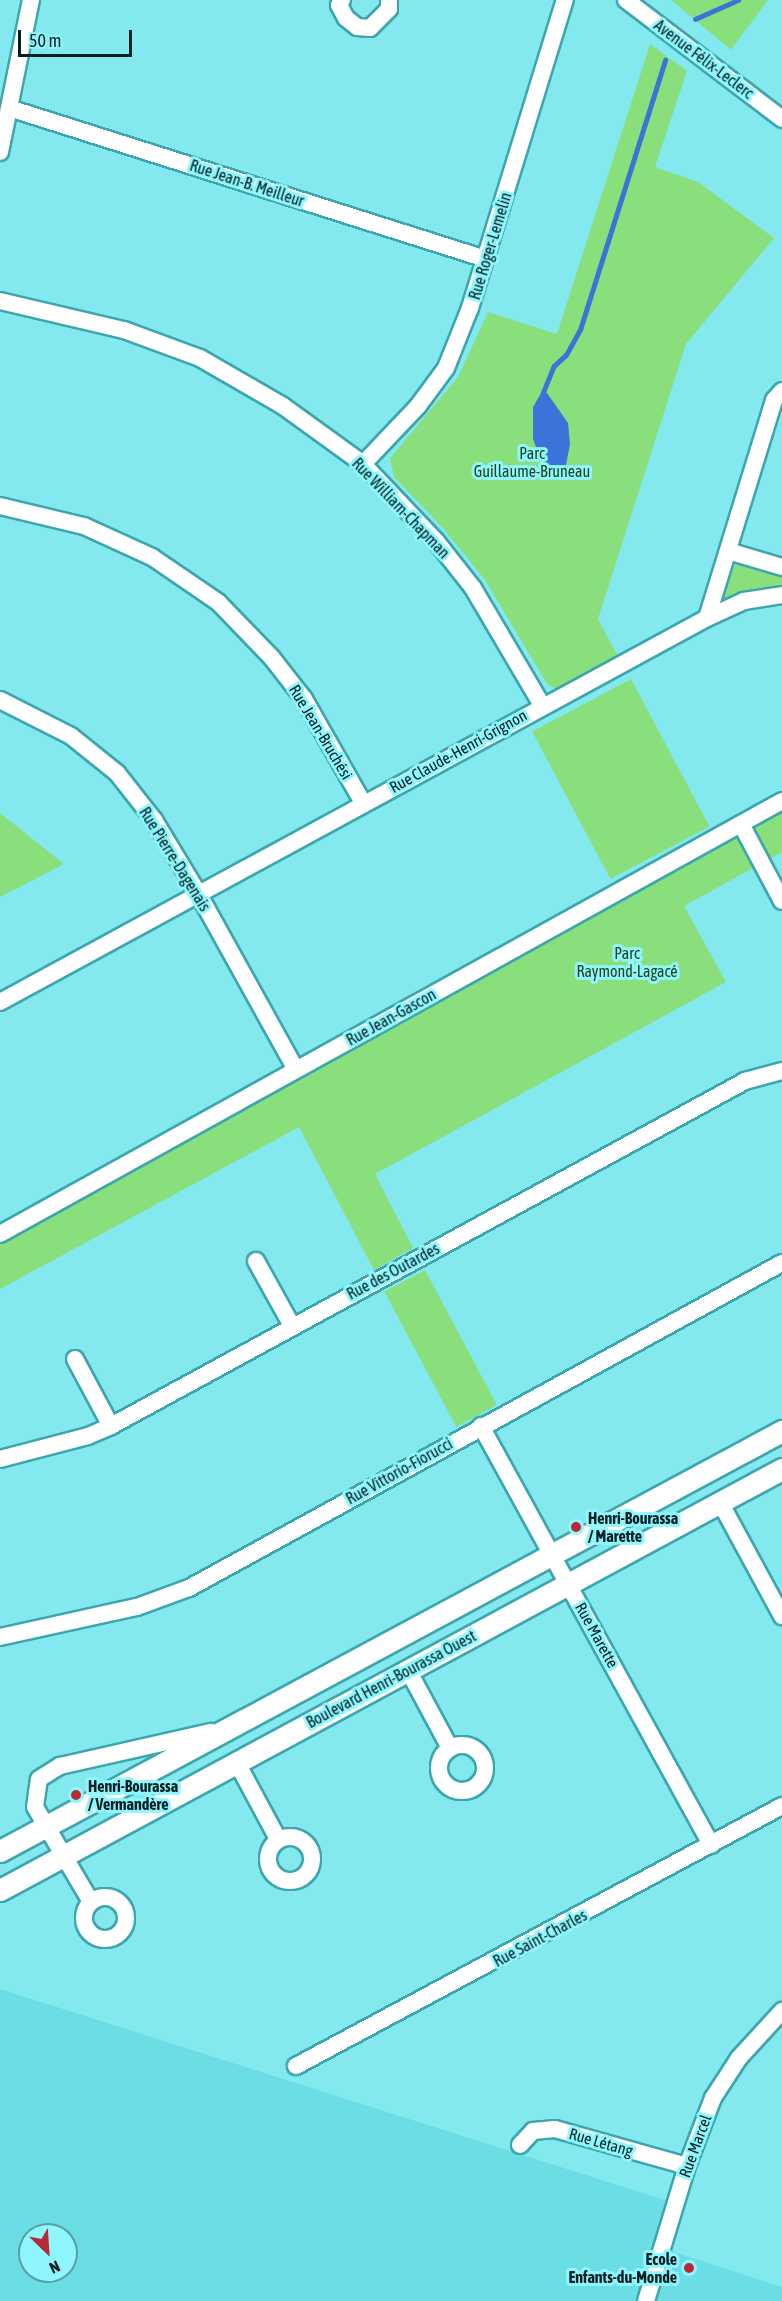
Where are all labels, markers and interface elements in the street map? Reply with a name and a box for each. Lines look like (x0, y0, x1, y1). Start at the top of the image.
street label: Avenue Félix-Leclerc (650, 15, 758, 103)
scale bar (21, 18, 135, 56)
text: 50 m (29, 30, 61, 51)
street label: Rue Jean-B. Meilleur (187, 155, 307, 211)
street label: Rue Roger-Lemelin (465, 190, 515, 302)
park label: Parc Guillaume-Bruneau (474, 443, 590, 481)
street label: Rue William-Chapman (348, 454, 454, 562)
street label: Rue Jean-Bruchési (285, 681, 357, 783)
street label: Rue Claude-Henri-Grignon (386, 705, 530, 797)
street label: Rue Pierre-Dagenais (135, 803, 215, 915)
park label: Parc Raymond-Lagacé (576, 943, 678, 981)
street label: Rue Jean-Gascon (343, 984, 439, 1050)
street label: Rue des Outardes (343, 1239, 443, 1303)
street label: Rue Vittorio-Fiorucci (342, 1434, 456, 1508)
place label: Henri-Bourassa / Marette (588, 1508, 678, 1546)
marker: Henri-Bourassa / Marette (569, 1520, 583, 1534)
street label: Rue Marette (571, 1599, 623, 1671)
street label: Boulevard Henri-Bourassa Ouest (303, 1626, 479, 1732)
place label: Henri-Bourassa / Vermandère (88, 1776, 178, 1814)
marker: Henri-Bourassa / Vermandère (69, 1788, 83, 1802)
street label: Rue Saint-Charles (490, 1905, 590, 1971)
street label: Rue Marcel (675, 2112, 715, 2180)
street label: Rue Létang (567, 2124, 635, 2160)
north arrow (18, 2223, 78, 2283)
place label: Ecole Enfants-du-Monde (568, 2249, 677, 2287)
text: N (47, 2257, 63, 2278)
marker: Ecole Enfants-du-Monde (682, 2261, 696, 2275)

